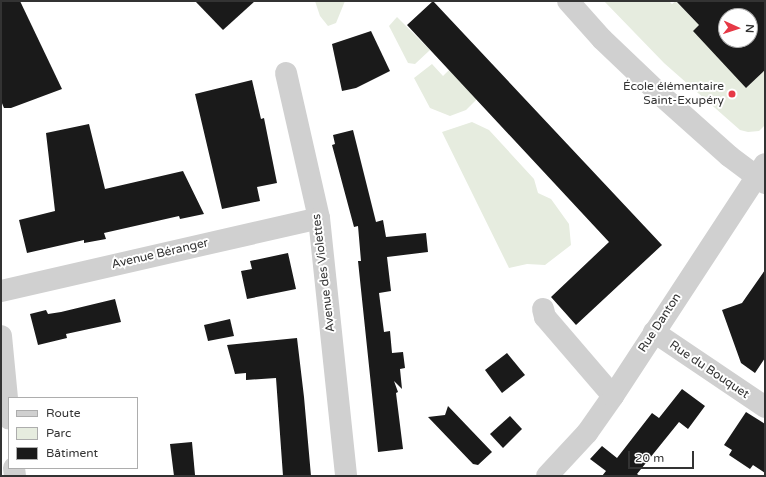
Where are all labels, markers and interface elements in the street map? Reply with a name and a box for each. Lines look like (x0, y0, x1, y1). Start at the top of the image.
north arrow (718, 8, 758, 48)
text: N (743, 24, 756, 33)
place label: École élémentaire Saint-Exupéry (623, 80, 724, 108)
marker: École élémentaire Saint-Exupéry (727, 89, 737, 99)
street label: Avenue des Violettes (310, 213, 338, 333)
street label: Avenue Béranger (110, 236, 210, 272)
street label: Rue Danton (636, 291, 684, 355)
street label: Rue du Bouquet (666, 338, 752, 402)
legend (8, 397, 138, 469)
text: Route (46, 406, 80, 420)
text: Parc (46, 426, 71, 440)
scale bar (630, 443, 696, 469)
text: Bâtiment (46, 446, 98, 460)
text: 20 m (635, 451, 664, 465)

